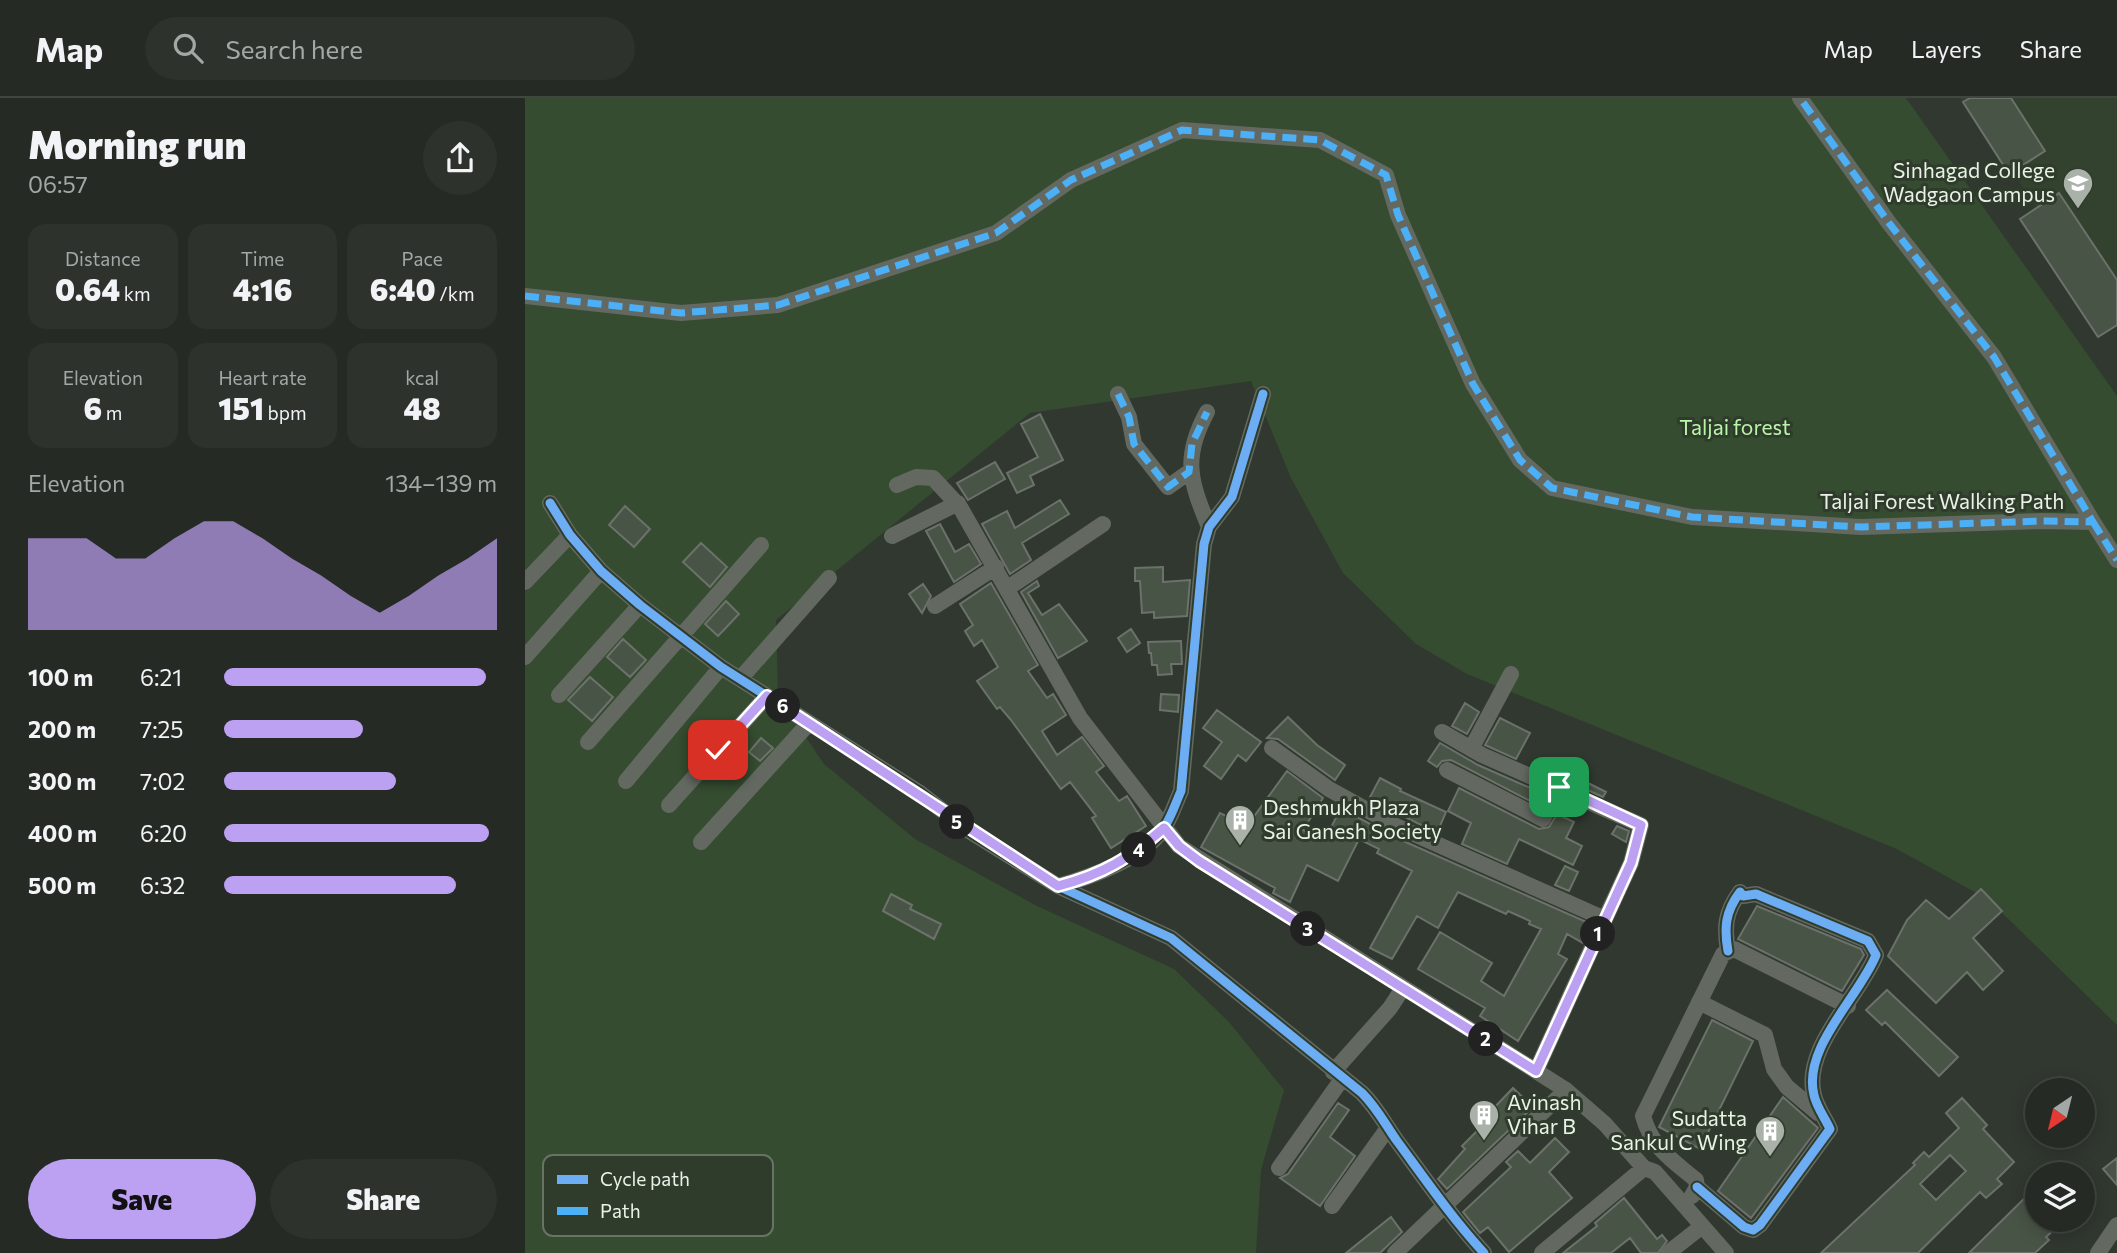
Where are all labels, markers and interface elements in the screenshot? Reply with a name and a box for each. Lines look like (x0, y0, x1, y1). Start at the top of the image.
search box (145, 17, 635, 80)
text: Map (35, 28, 103, 69)
icon: search (169, 29, 207, 67)
text: Search here (225, 33, 363, 64)
text: Map (1824, 34, 1873, 63)
text: Layers (1911, 34, 1982, 63)
text: Share (2020, 34, 2082, 63)
text: Morning run (28, 120, 247, 167)
button: share (423, 121, 497, 195)
place label: Sinhagad College Wadgaon Campus (1883, 157, 2055, 206)
school or university icon: Sinhagad College Wadgaon Campus (2061, 166, 2095, 210)
text: 06:57 (28, 170, 88, 198)
text: Distance (65, 247, 141, 270)
text: Time (241, 247, 284, 270)
text: Pace (402, 247, 443, 270)
text: 0.64 (55, 270, 120, 307)
text: 4:16 (233, 270, 292, 307)
text: 6:40 (370, 270, 436, 307)
text: km (120, 282, 151, 305)
text: /km (436, 282, 475, 305)
text: Elevation (63, 366, 143, 389)
text: Heart rate (218, 366, 307, 389)
text: kcal (405, 366, 439, 389)
text: 6 (83, 389, 102, 426)
text: 151 (218, 389, 264, 426)
text: 48 (403, 389, 441, 426)
text: m (102, 401, 122, 424)
text: bpm (264, 401, 307, 424)
park label: Taljai forest (1679, 414, 1791, 439)
text: Elevation (28, 469, 125, 497)
text: 134–139 m (385, 469, 497, 497)
street label: Taljai Forest Walking Path (1820, 488, 2064, 513)
text: 100 m (28, 663, 93, 691)
text: 6:21 (140, 663, 182, 691)
pin: 6 (765, 688, 801, 724)
text: 6 (777, 694, 788, 717)
text: 200 m (28, 715, 96, 743)
text: 7:25 (140, 715, 184, 743)
pin (688, 720, 748, 780)
icon: check (699, 731, 737, 769)
pin (1529, 757, 1589, 817)
text: 300 m (28, 767, 96, 795)
text: 7:02 (140, 767, 185, 795)
icon: arrive (1540, 768, 1578, 806)
place label: Deshmukh Plaza Sai Ganesh Society (1263, 794, 1442, 843)
building icon: Deshmukh Plaza Sai Ganesh Society (1223, 803, 1257, 847)
pin: 5 (939, 804, 975, 840)
text: 5 (951, 810, 962, 833)
text: 400 m (28, 819, 97, 847)
text: 6:20 (140, 819, 187, 847)
pin: 4 (1121, 832, 1157, 868)
text: 4 (1133, 838, 1144, 861)
text: 500 m (28, 871, 96, 899)
text: 6:32 (140, 871, 185, 899)
pin: 3 (1291, 912, 1325, 946)
pin: 1 (1581, 916, 1615, 952)
text: 3 (1302, 917, 1313, 940)
text: 1 (1593, 922, 1602, 945)
pin: 2 (1469, 1021, 1503, 1056)
text: 2 (1480, 1027, 1491, 1050)
north arrow (2025, 1078, 2095, 1148)
map controls (2025, 1078, 2095, 1232)
place label: Avinash Vihar B (1507, 1089, 1581, 1138)
building icon: Avinash Vihar B (1467, 1098, 1501, 1142)
place label: Sudatta Sankul C Wing (1611, 1105, 1747, 1154)
building icon: Sudatta Sankul C Wing (1753, 1114, 1787, 1158)
legend (543, 1155, 773, 1236)
button: Save (28, 1159, 256, 1239)
button: Share (270, 1159, 497, 1239)
button: layers (2025, 1162, 2095, 1232)
text: Cycle path (600, 1167, 690, 1190)
text: Path (600, 1199, 641, 1222)

